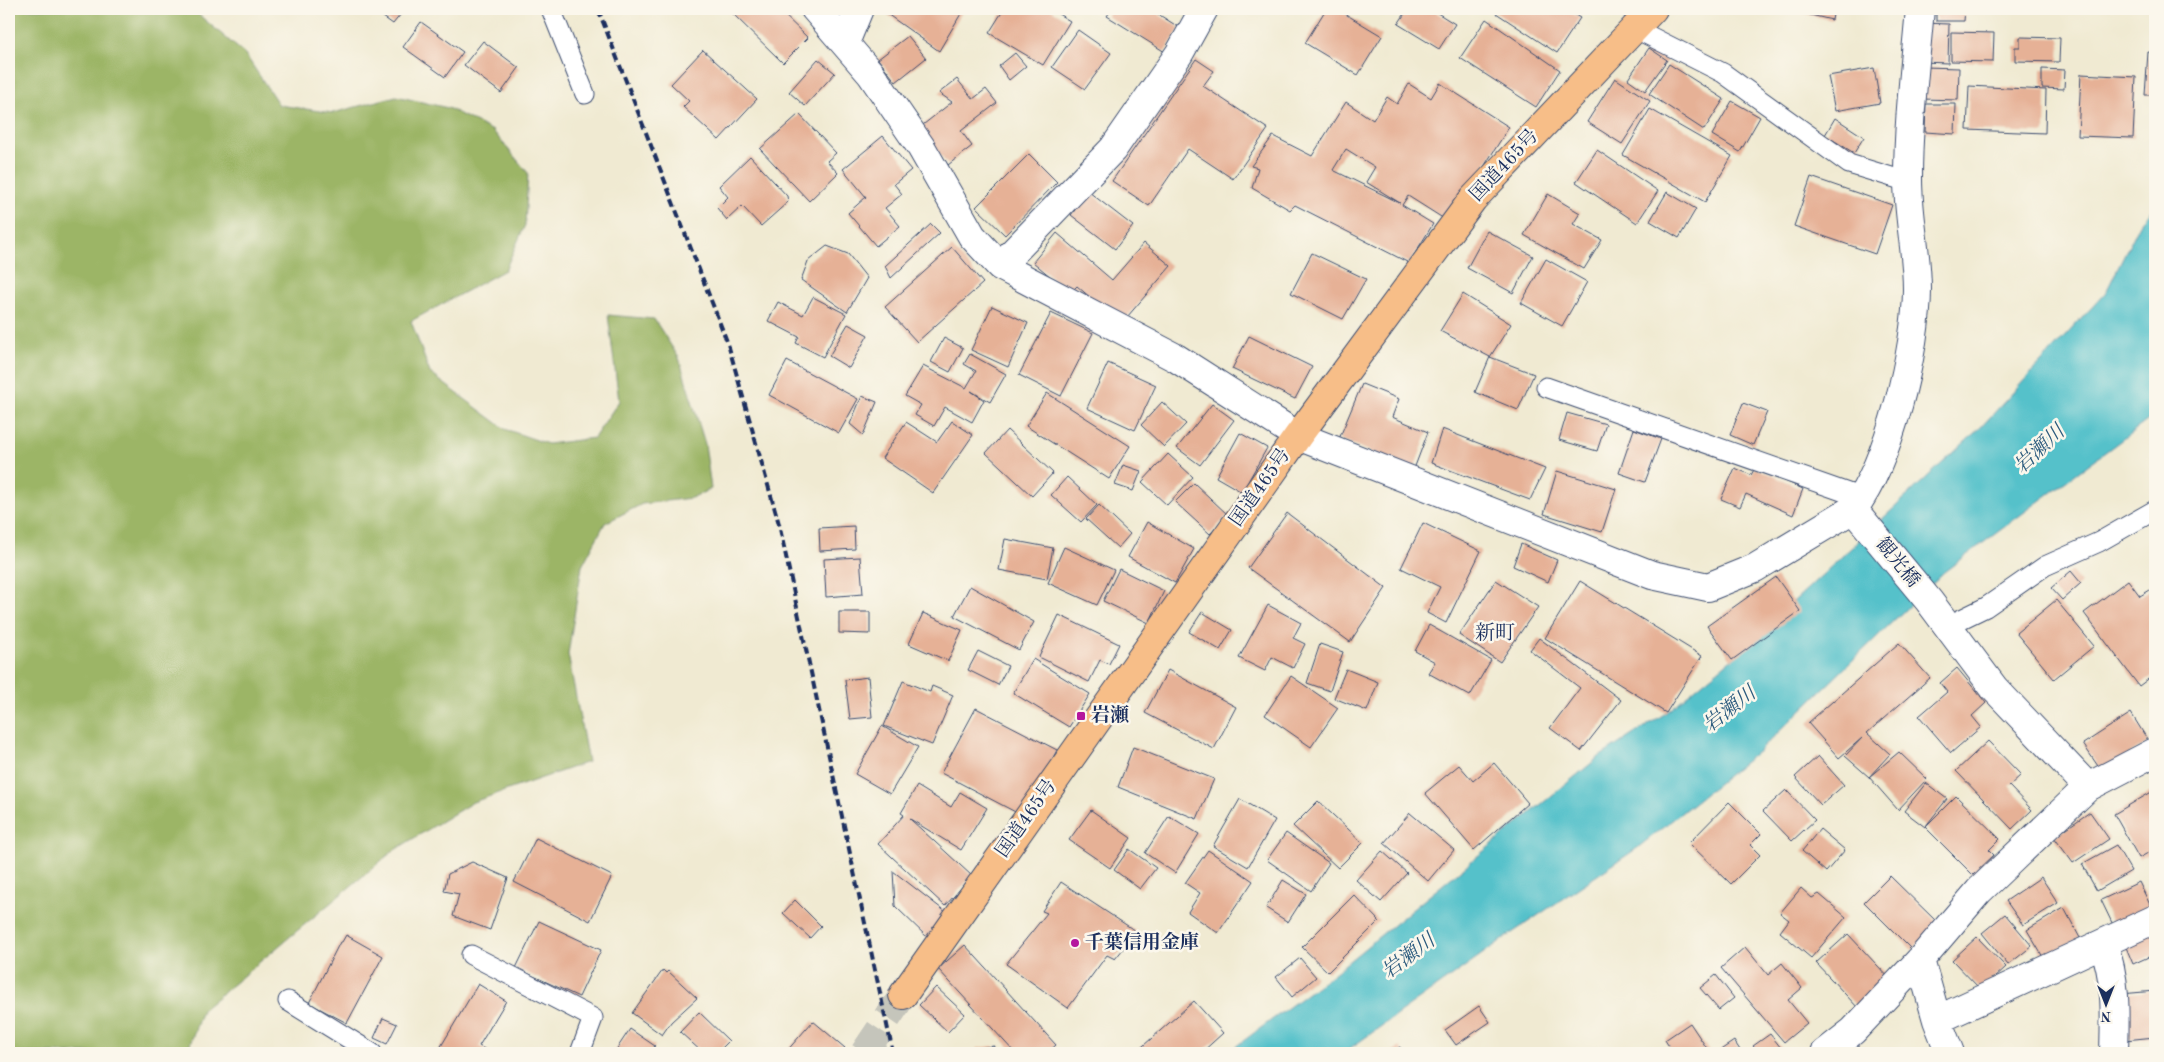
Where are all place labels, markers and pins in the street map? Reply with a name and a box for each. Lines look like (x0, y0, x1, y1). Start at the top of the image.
place label: 岩瀬 (1091, 704, 1129, 726)
marker: 岩瀬 (1075, 710, 1087, 722)
place label: 千葉信用金庫 (1085, 931, 1199, 953)
marker: 千葉信用金庫 (1069, 937, 1081, 949)

